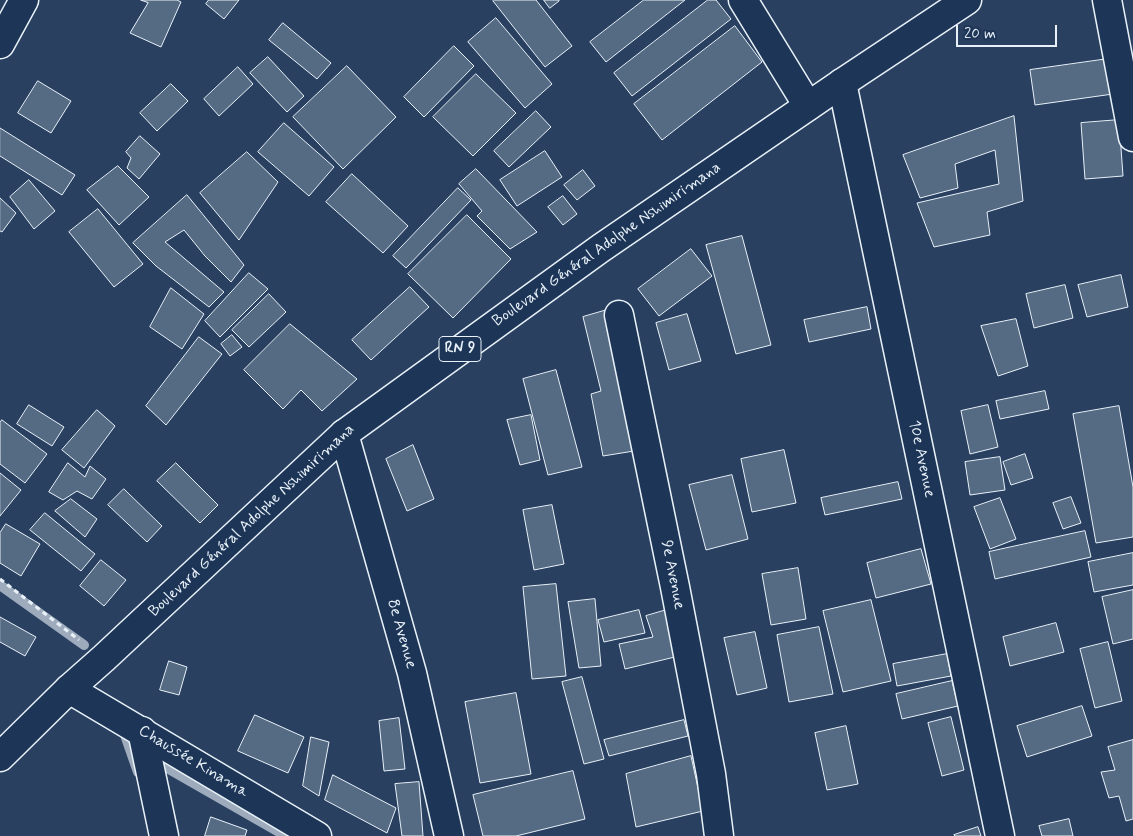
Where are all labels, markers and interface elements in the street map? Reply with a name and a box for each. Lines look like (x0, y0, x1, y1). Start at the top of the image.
scale bar (958, 15, 1059, 47)
text: 20 m (964, 24, 996, 44)
street label: Boulevard Général Adolphe Nshimirimana (489, 158, 725, 332)
road number: RN 9 (439, 336, 481, 362)
street label: 10e Avenue (903, 419, 939, 499)
street label: Boulevard Général Adolphe Nshimirimana (145, 420, 359, 622)
street label: 9e Avenue (656, 539, 688, 611)
street label: 8e Avenue (382, 597, 420, 671)
street label: Chaussée Kinama (135, 722, 251, 802)

